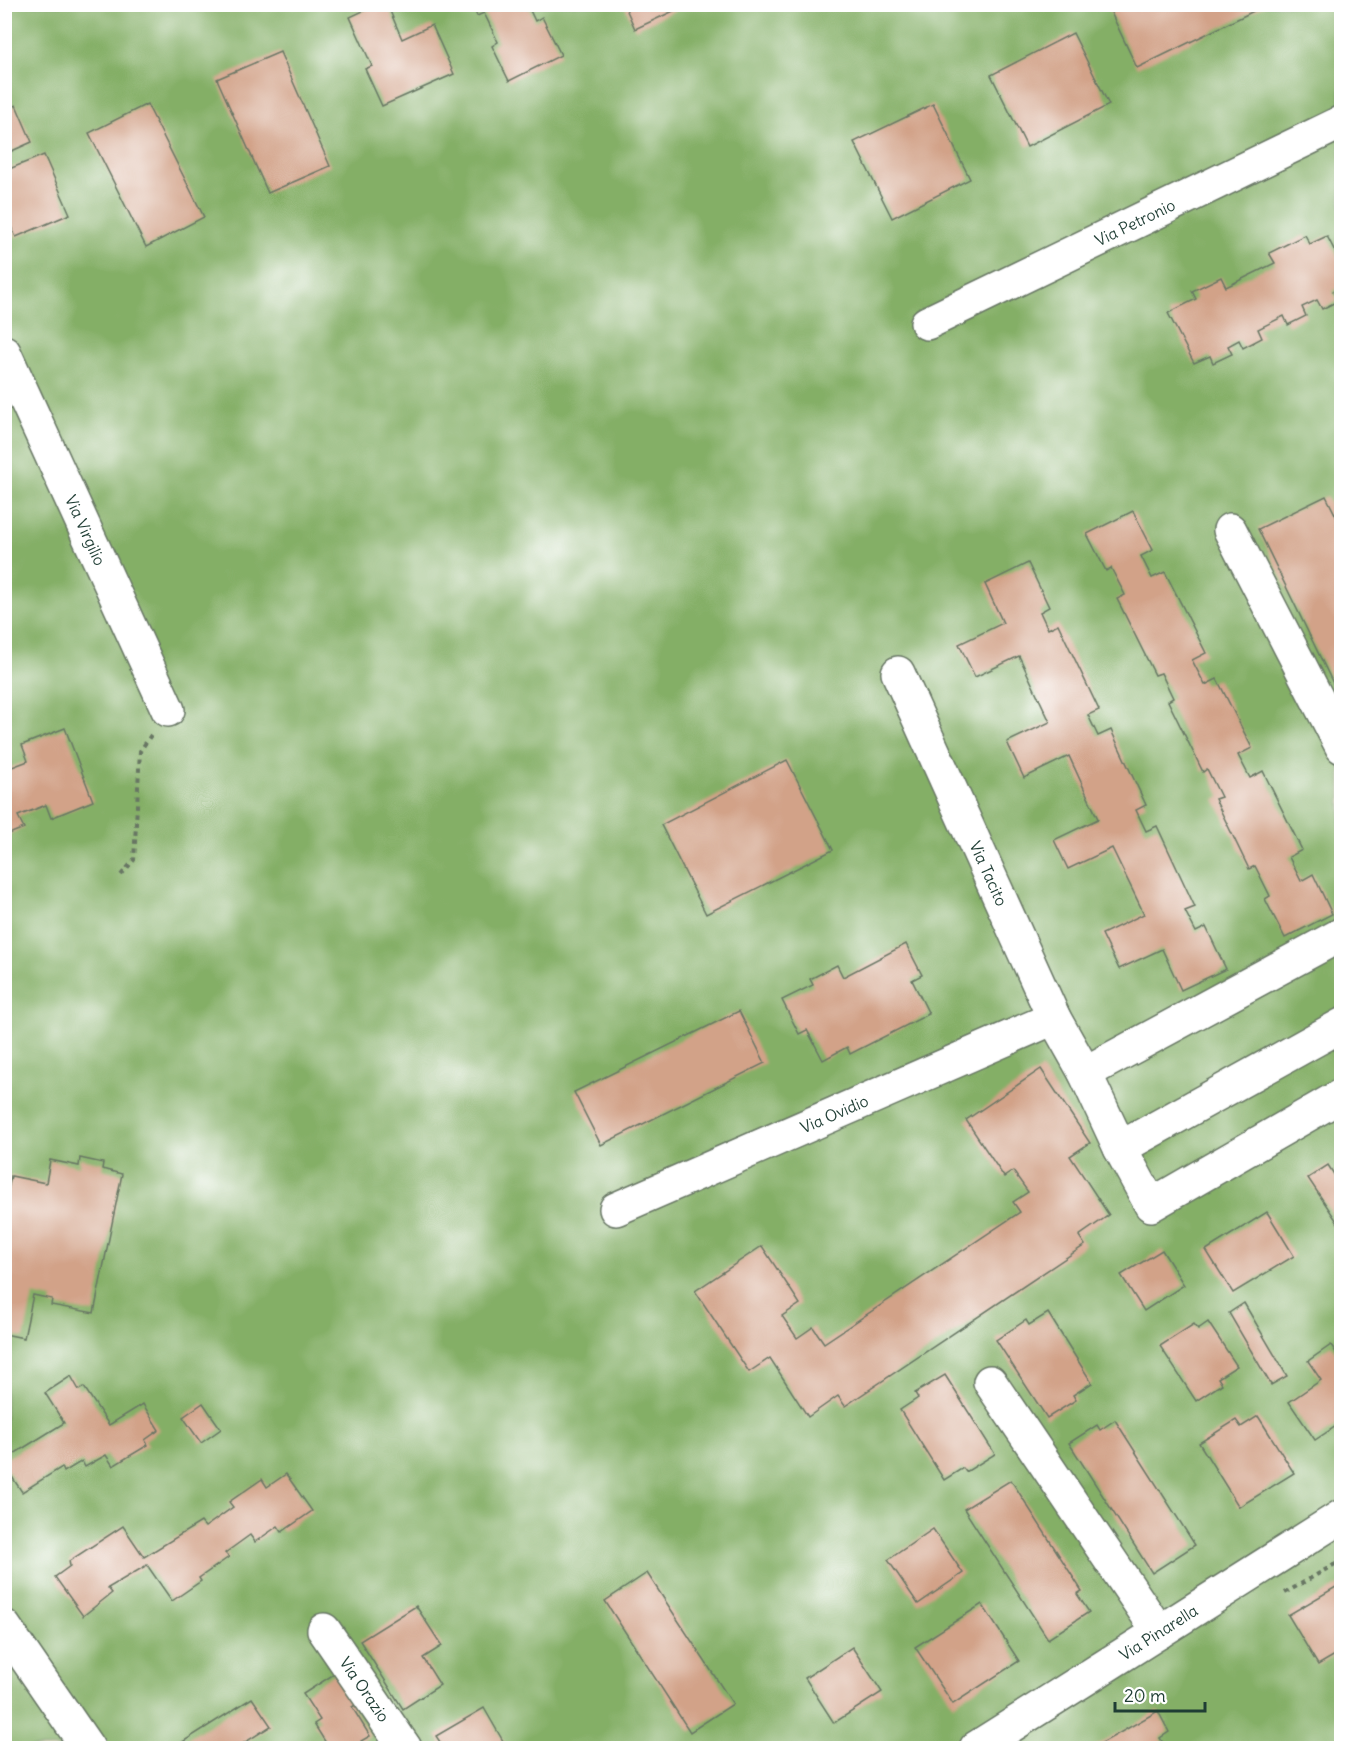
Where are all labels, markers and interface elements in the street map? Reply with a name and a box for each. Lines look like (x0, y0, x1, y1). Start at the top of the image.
street label: Via Petronio (1091, 194, 1178, 250)
street label: Via Virgilio (61, 492, 110, 569)
street label: Via Tacito (965, 838, 1012, 909)
street label: Via Ovidio (797, 1090, 871, 1137)
street label: Via Pinarella (1115, 1600, 1201, 1665)
street label: Via Orazio (335, 1653, 394, 1726)
scale bar (1115, 1675, 1205, 1713)
text: 20 m (1124, 1684, 1166, 1707)

